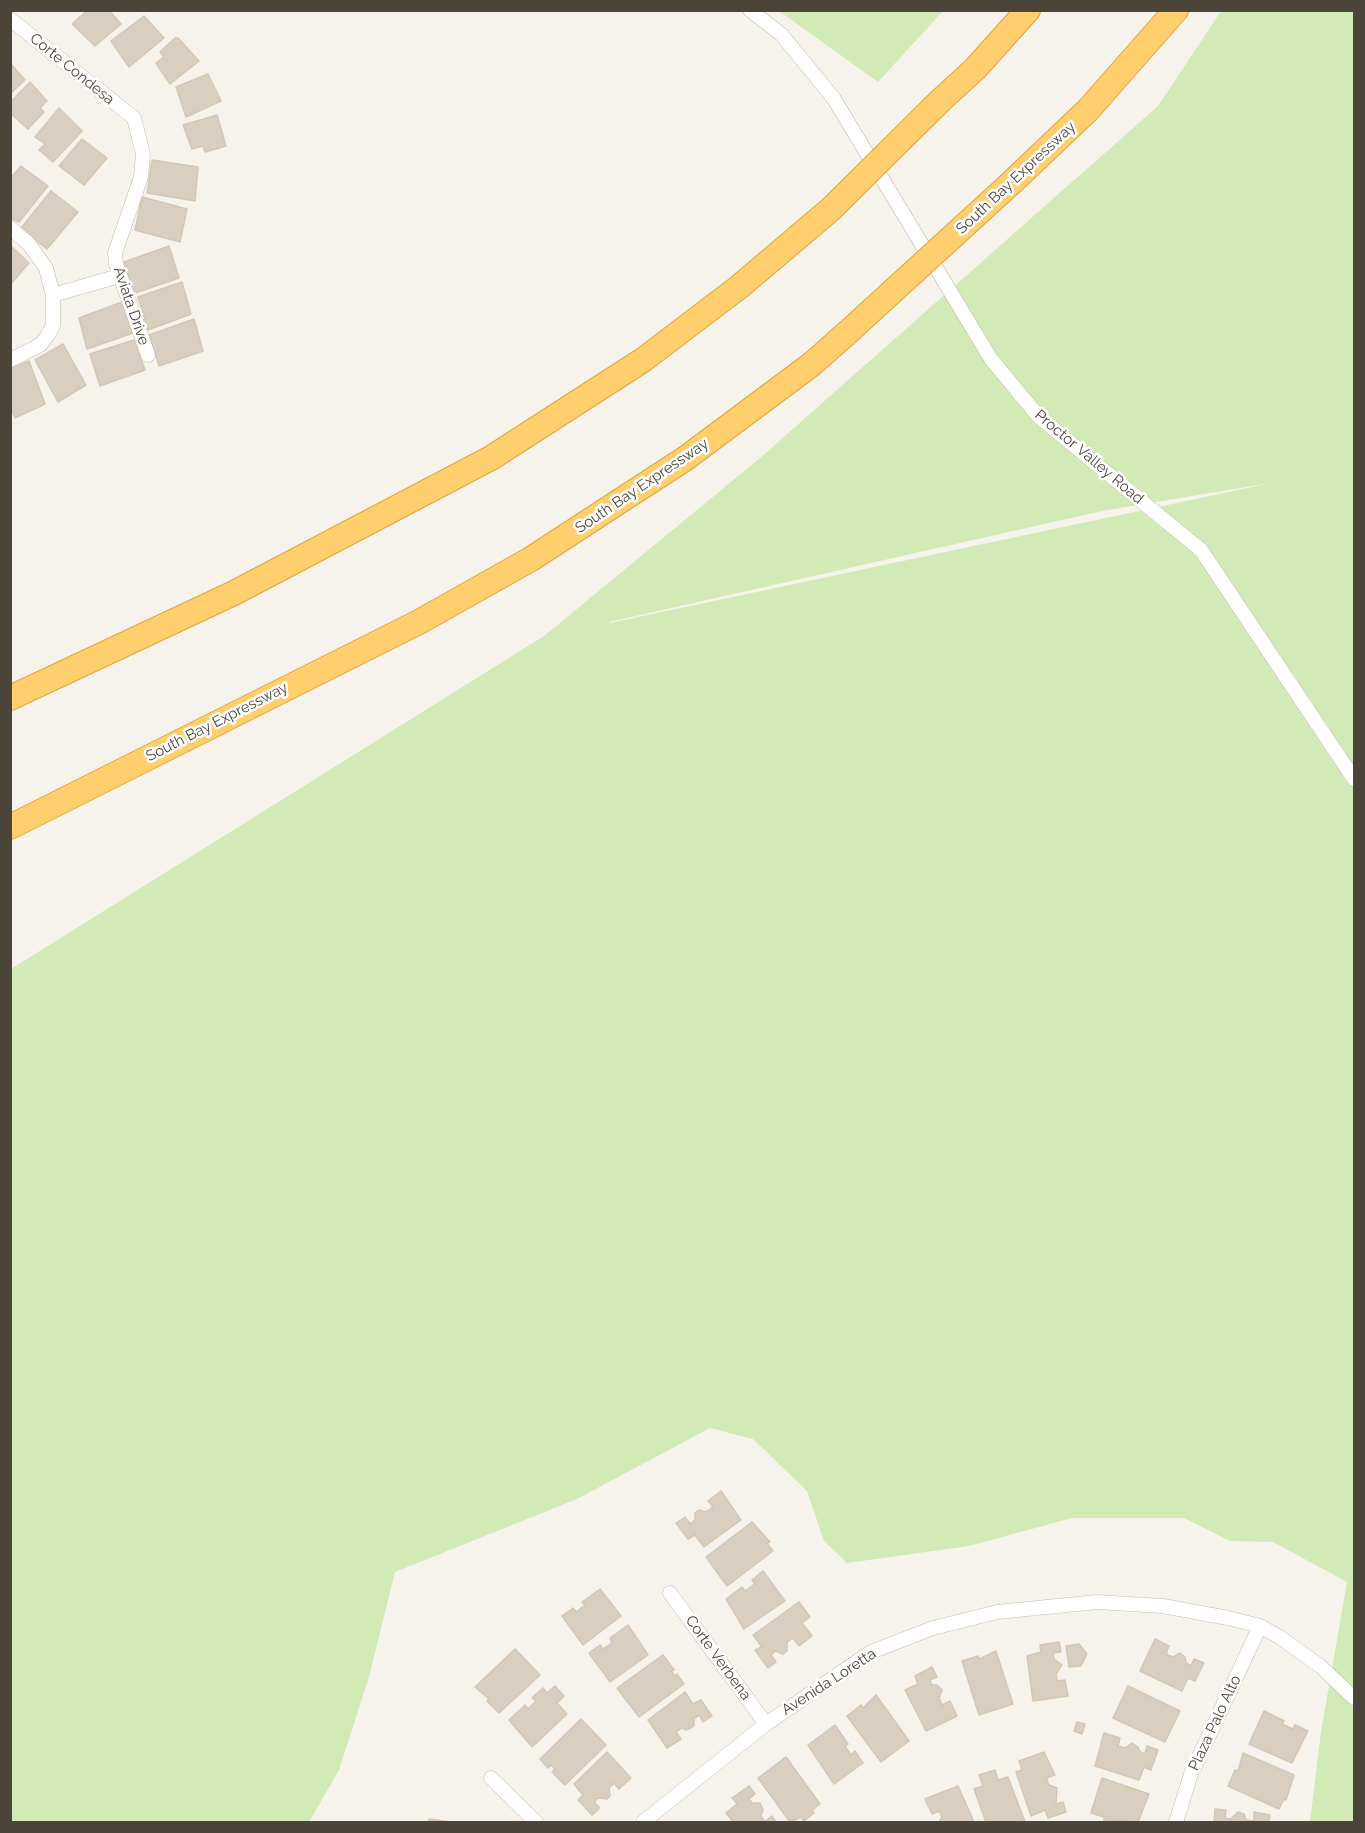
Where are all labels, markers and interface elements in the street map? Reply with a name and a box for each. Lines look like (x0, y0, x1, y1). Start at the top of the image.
street label: Corte Condesa (26, 29, 118, 109)
street label: South Bay Expressway (953, 118, 1079, 238)
street label: Aviata Drive (109, 264, 153, 348)
street label: Proctor Valley Road (1031, 406, 1147, 508)
street label: South Bay Expressway (572, 435, 712, 537)
street label: South Bay Expressway (143, 678, 291, 766)
street label: Corte Verbena (681, 1612, 755, 1704)
street label: Avenida Loretta (778, 1645, 880, 1719)
street label: Plaza Palo Alto (1185, 1672, 1245, 1774)

